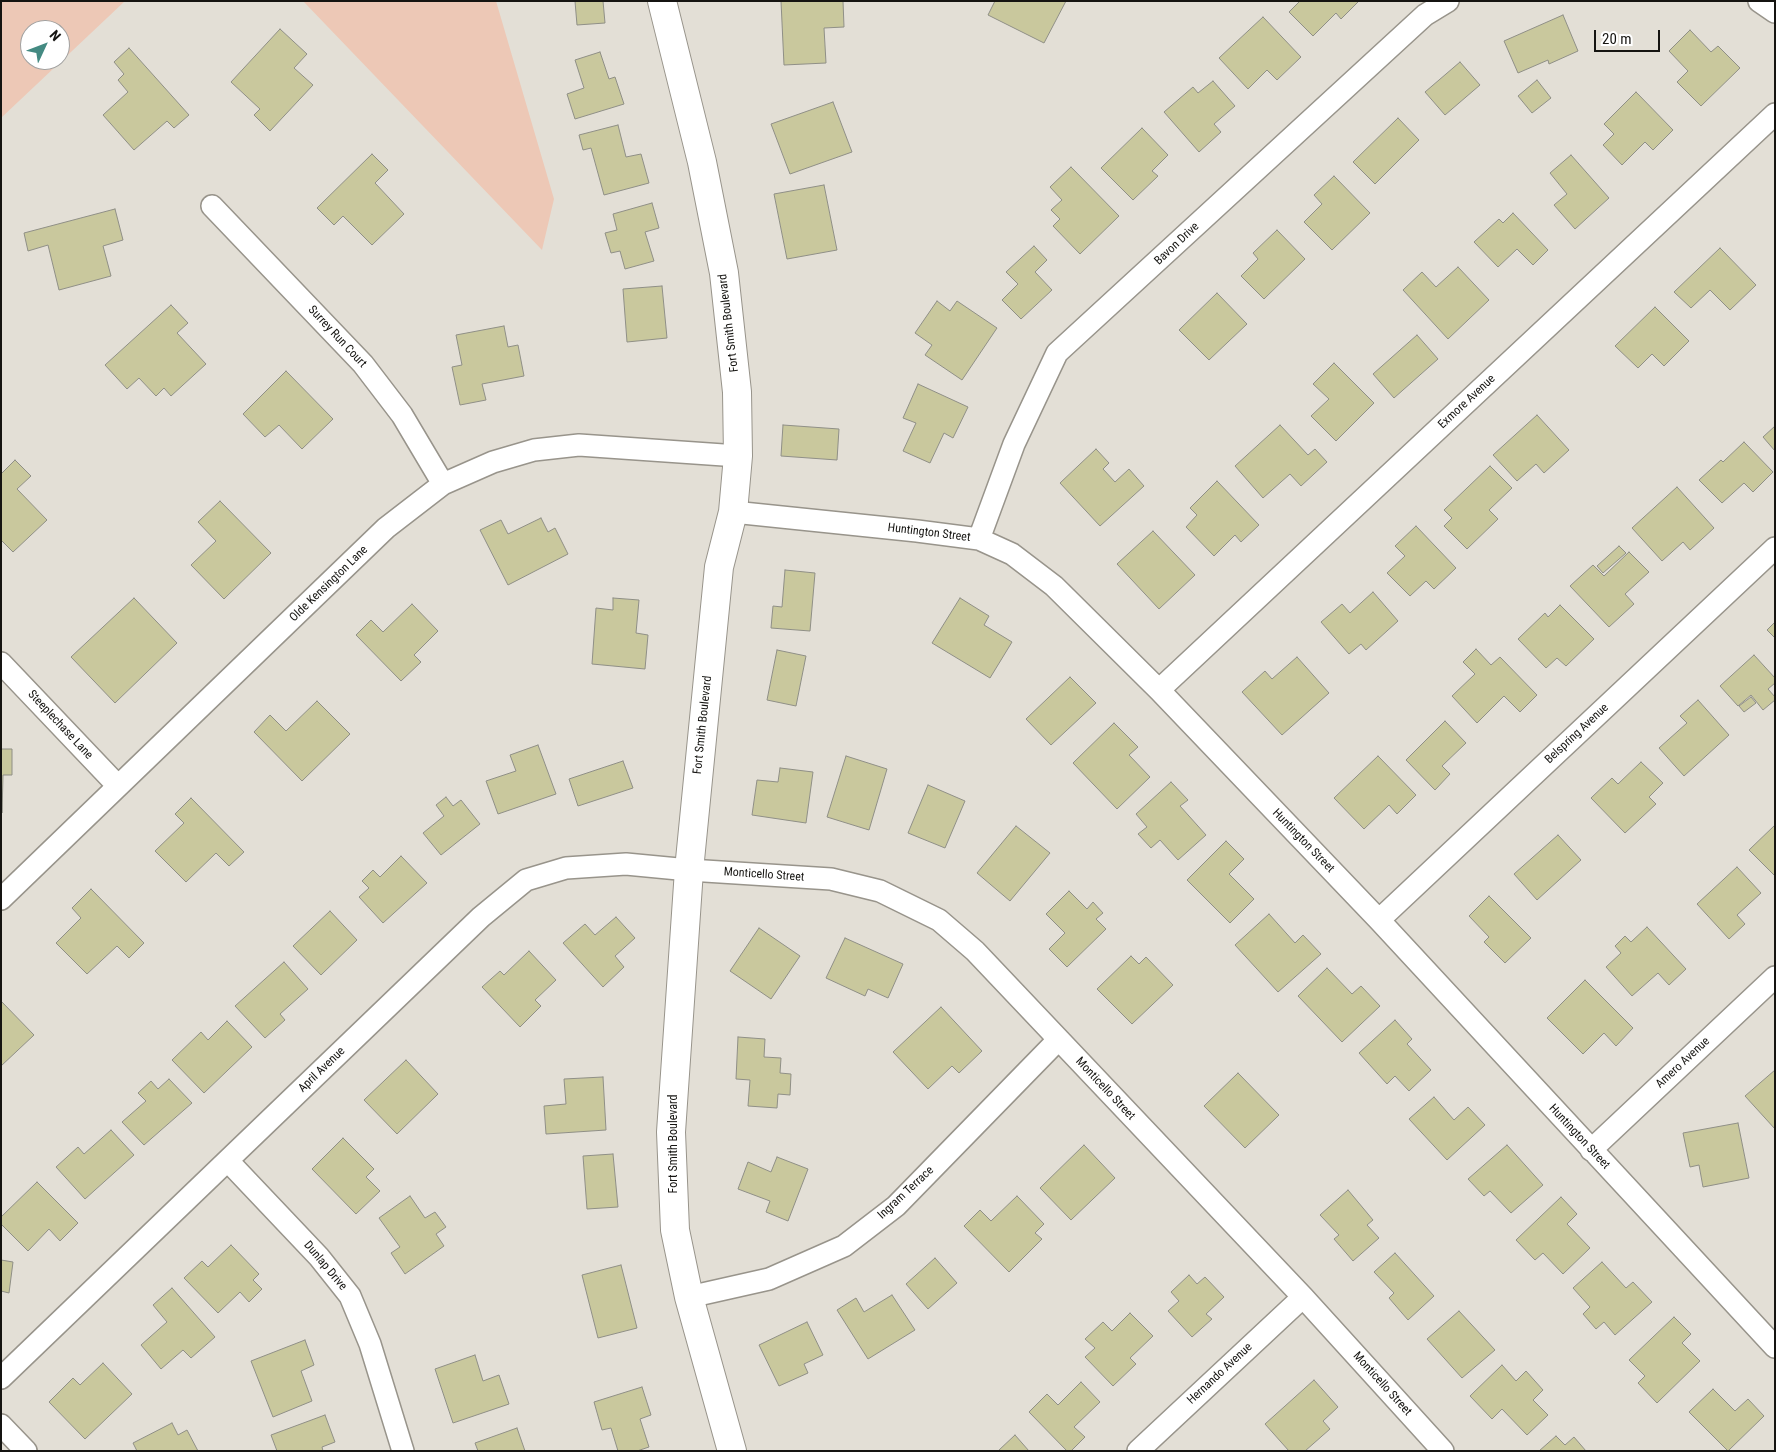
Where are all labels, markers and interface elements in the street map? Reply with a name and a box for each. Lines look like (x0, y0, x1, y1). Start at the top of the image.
north arrow (20, 20, 70, 70)
scale bar (1596, 20, 1662, 52)
text: N (46, 27, 64, 44)
text: 20 m (1602, 30, 1632, 48)
street label: Bavon Drive (1152, 220, 1202, 268)
street label: Fort Smith Boulevard (716, 273, 742, 373)
street label: Surrey Run Court (305, 303, 369, 371)
street label: Exmore Avenue (1435, 372, 1499, 432)
street label: Huntington Street (887, 521, 971, 545)
street label: Olde Kensington Lane (287, 543, 371, 625)
street label: Fort Smith Boulevard (691, 675, 715, 775)
street label: Steeplechase Lane (24, 687, 96, 763)
street label: Belspring Avenue (1542, 701, 1612, 767)
street label: Huntington Street (1269, 806, 1337, 876)
street label: Monticello Street (723, 865, 805, 885)
street label: Amero Avenue (1653, 1034, 1713, 1092)
street label: April Avenue (296, 1044, 348, 1096)
street label: Monticello Street (1072, 1055, 1138, 1123)
street label: Fort Smith Boulevard (667, 1094, 681, 1194)
street label: Huntington Street (1545, 1102, 1613, 1172)
street label: Ingram Terrace (875, 1164, 937, 1222)
street label: Dunlap Drive (300, 1239, 350, 1293)
street label: Hernando Avenue (1185, 1340, 1255, 1408)
street label: Monticello Street (1350, 1349, 1414, 1419)

